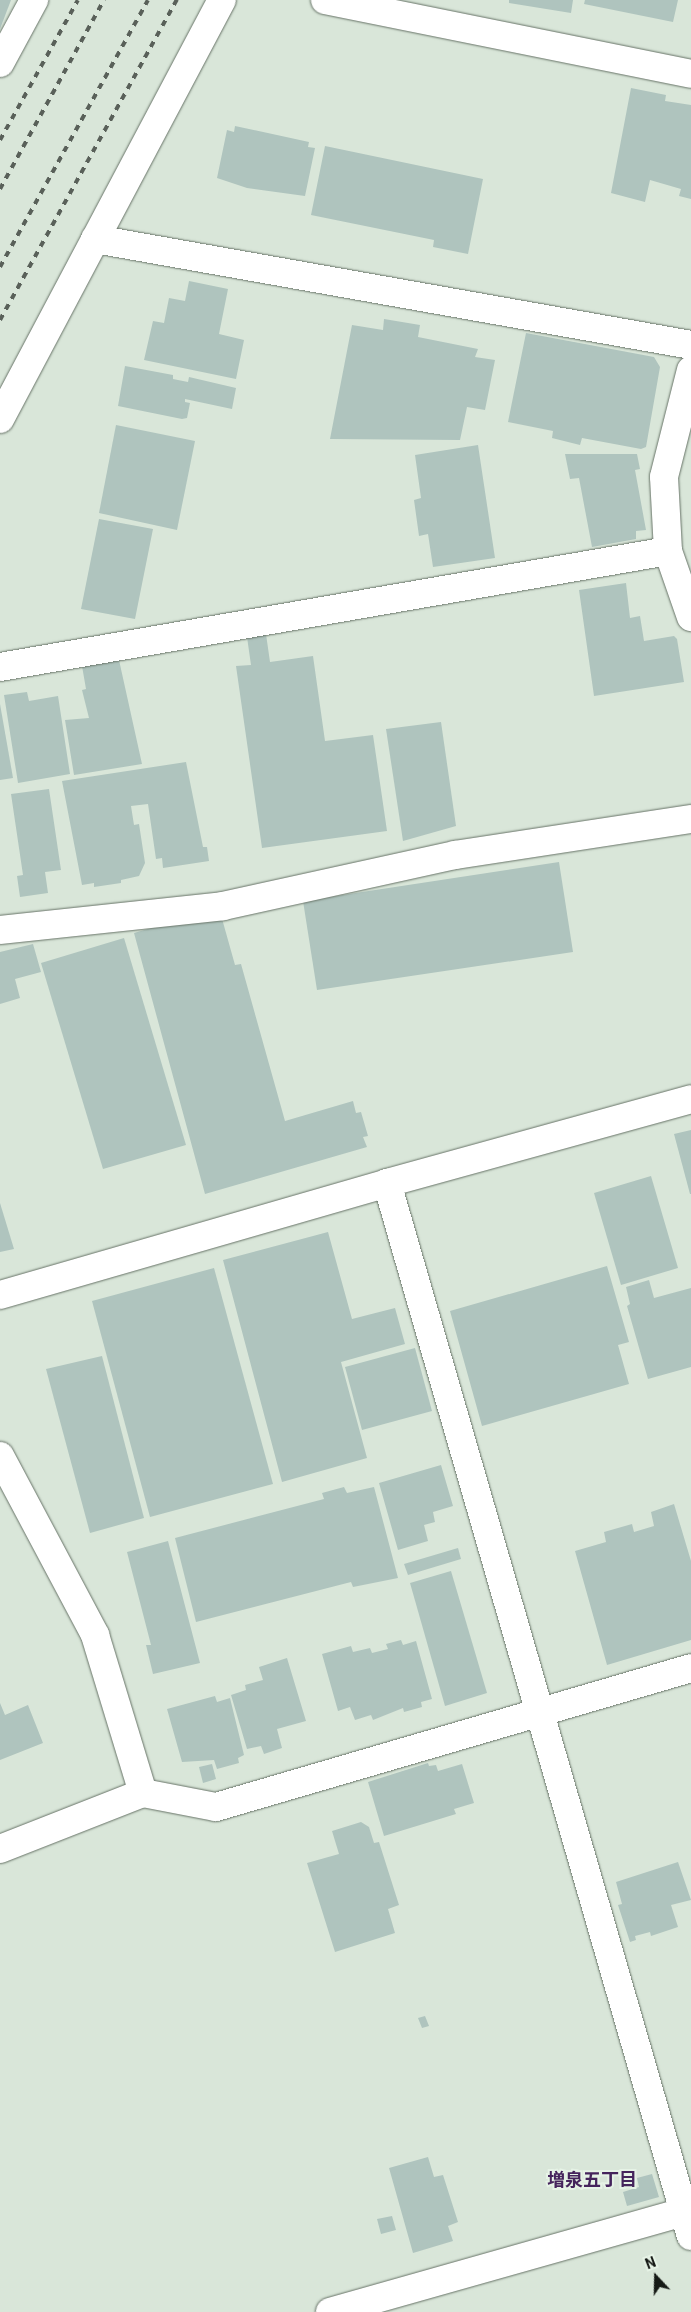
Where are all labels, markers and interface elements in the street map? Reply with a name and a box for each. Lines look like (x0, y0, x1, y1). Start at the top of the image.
district label: 増泉五丁目 (547, 2169, 637, 2191)
north arrow (631, 2252, 681, 2302)
text: N (643, 2254, 658, 2272)

